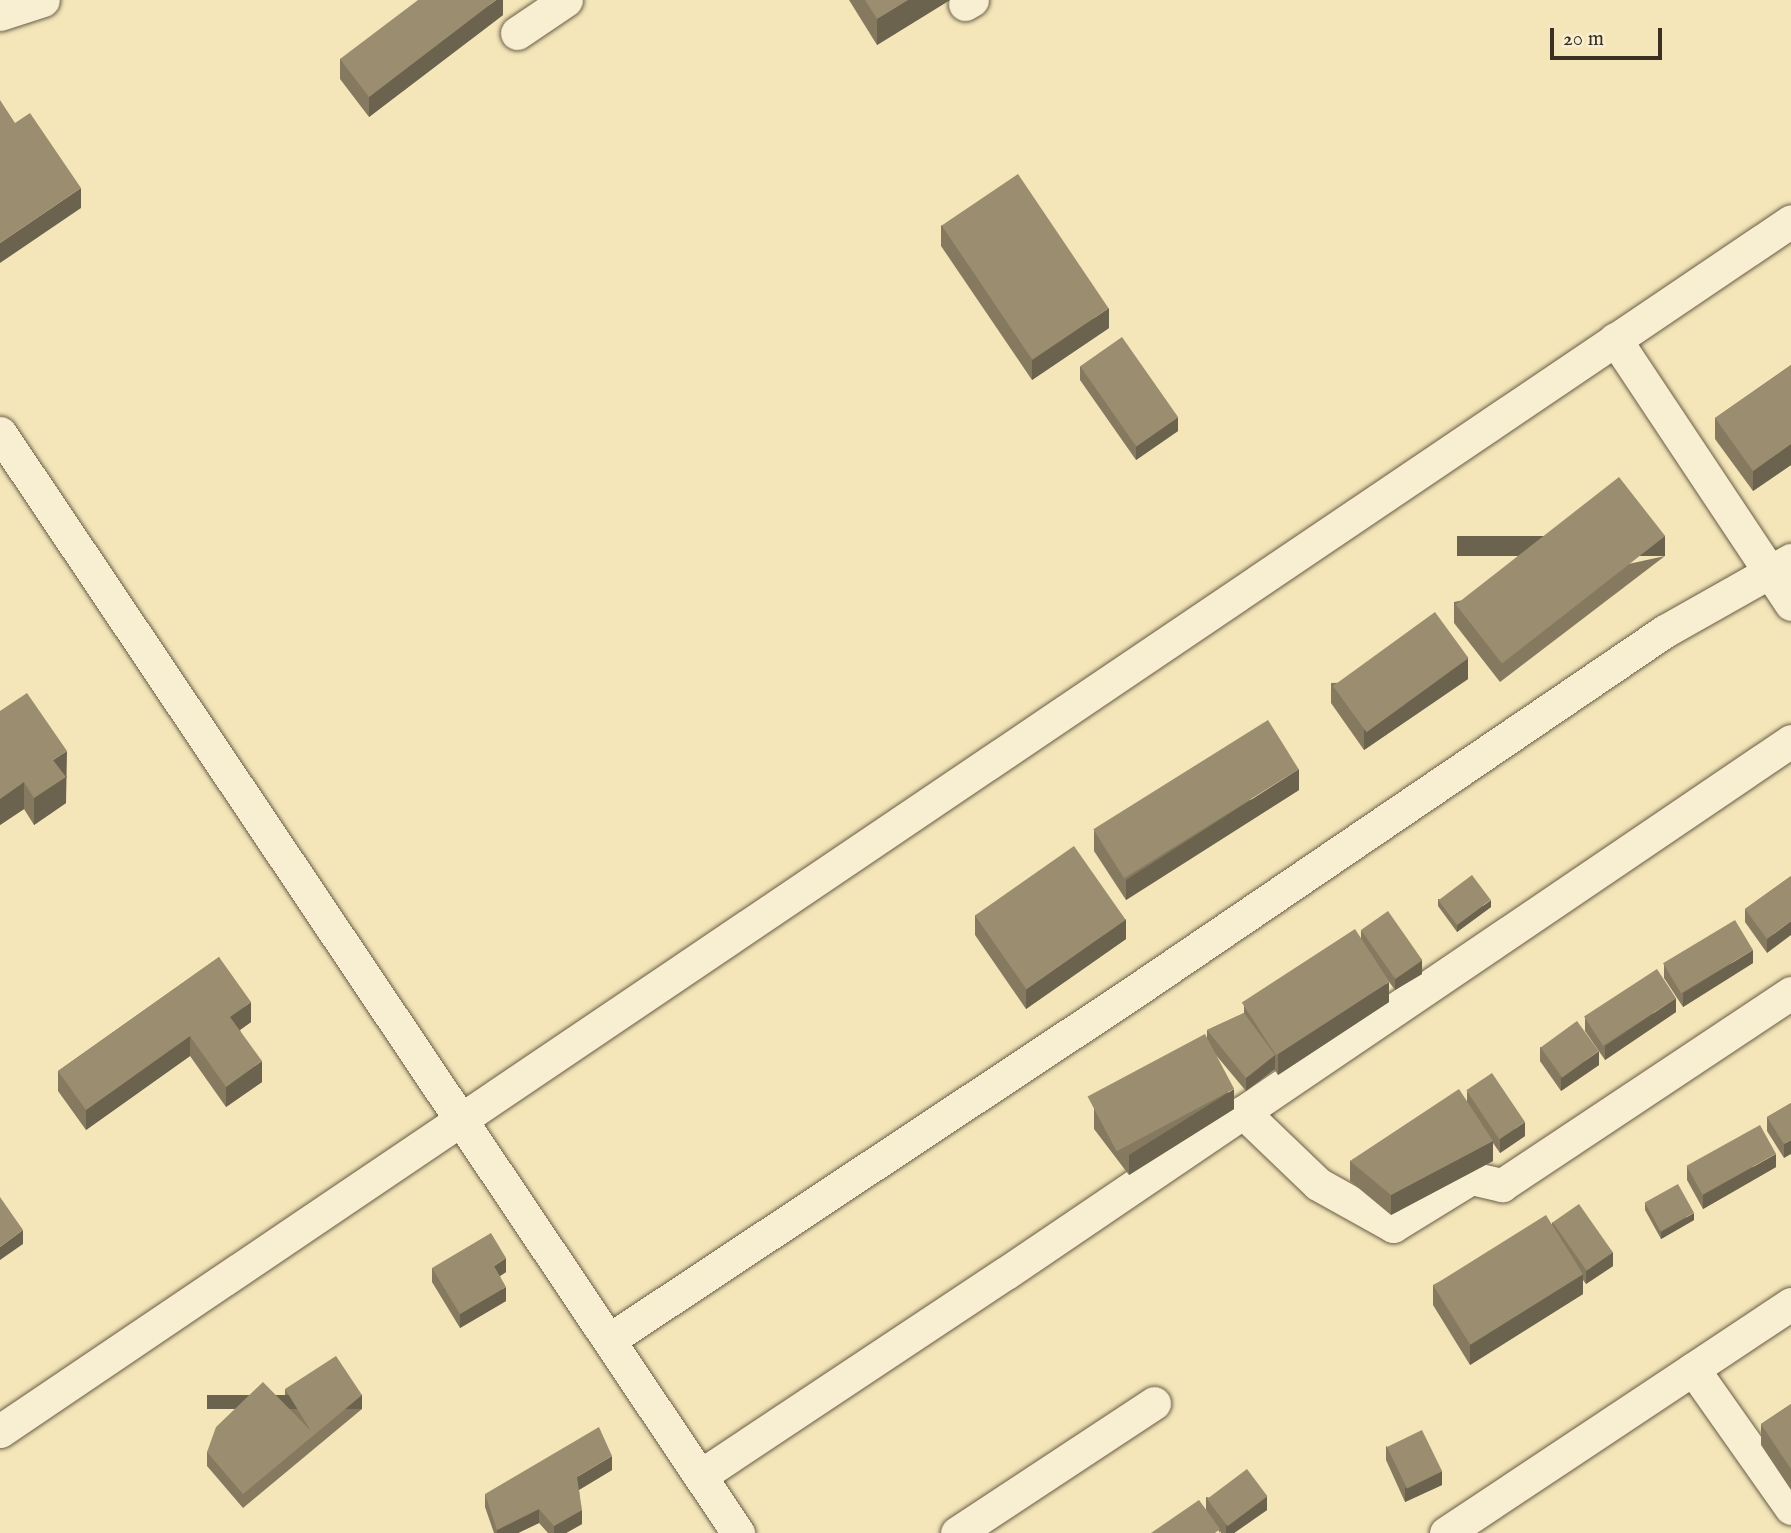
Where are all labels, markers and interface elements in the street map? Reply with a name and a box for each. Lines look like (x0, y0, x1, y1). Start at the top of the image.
scale bar (1553, 14, 1665, 58)
text: 20 m (1563, 26, 1604, 53)

